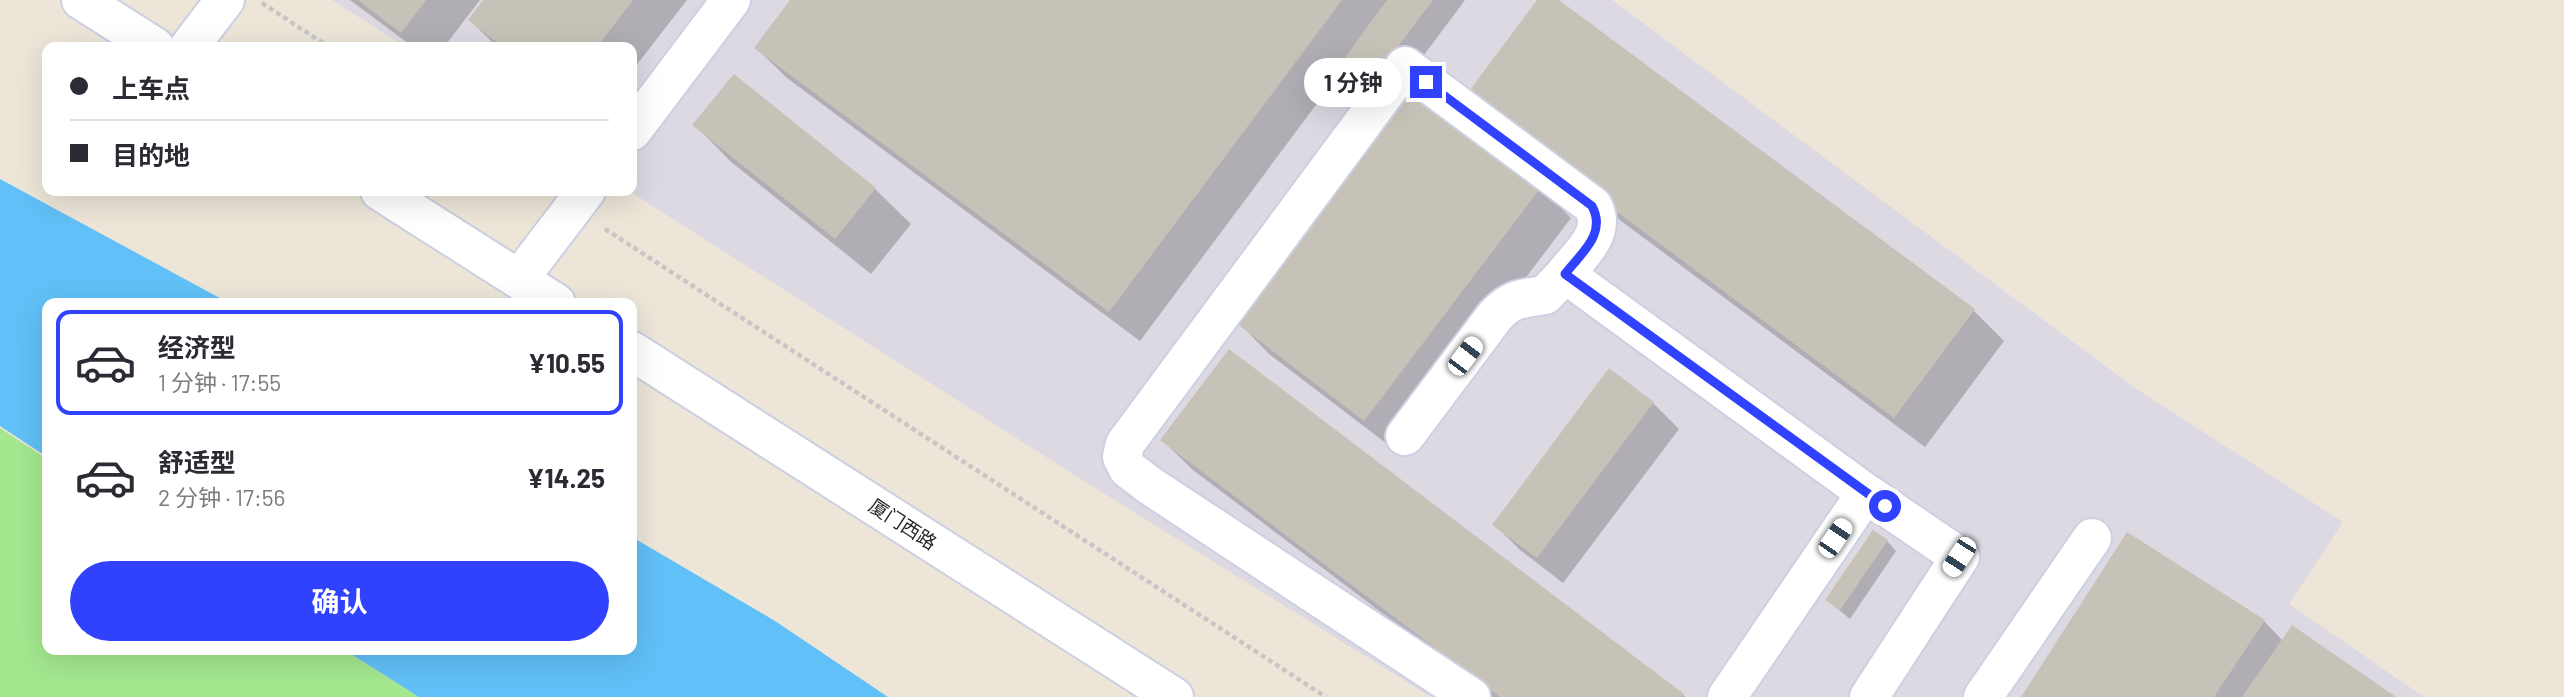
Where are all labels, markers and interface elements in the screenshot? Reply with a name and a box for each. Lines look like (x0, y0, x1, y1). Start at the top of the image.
callout: 1 分钟 (1304, 57, 1402, 106)
route end (1410, 66, 1442, 98)
text: 1 分钟 (1324, 68, 1382, 96)
text: 上车点 (112, 72, 190, 103)
text: 目的地 (112, 139, 190, 170)
icon: car (74, 331, 137, 394)
text: 经济型 (158, 331, 236, 362)
car (1444, 333, 1487, 379)
text: ¥10.55 (528, 347, 605, 378)
text: 1 分钟 · 17:55 (158, 368, 281, 396)
icon: car (74, 446, 137, 509)
text: 舒适型 (158, 446, 236, 477)
text: ¥14.25 (527, 462, 605, 493)
text: 2 分钟 · 17:56 (158, 483, 285, 511)
route start (1869, 490, 1901, 522)
street label: 厦门西路 (865, 493, 941, 554)
car (1815, 515, 1856, 561)
car (1939, 534, 1980, 580)
button: 确认 (70, 561, 609, 641)

